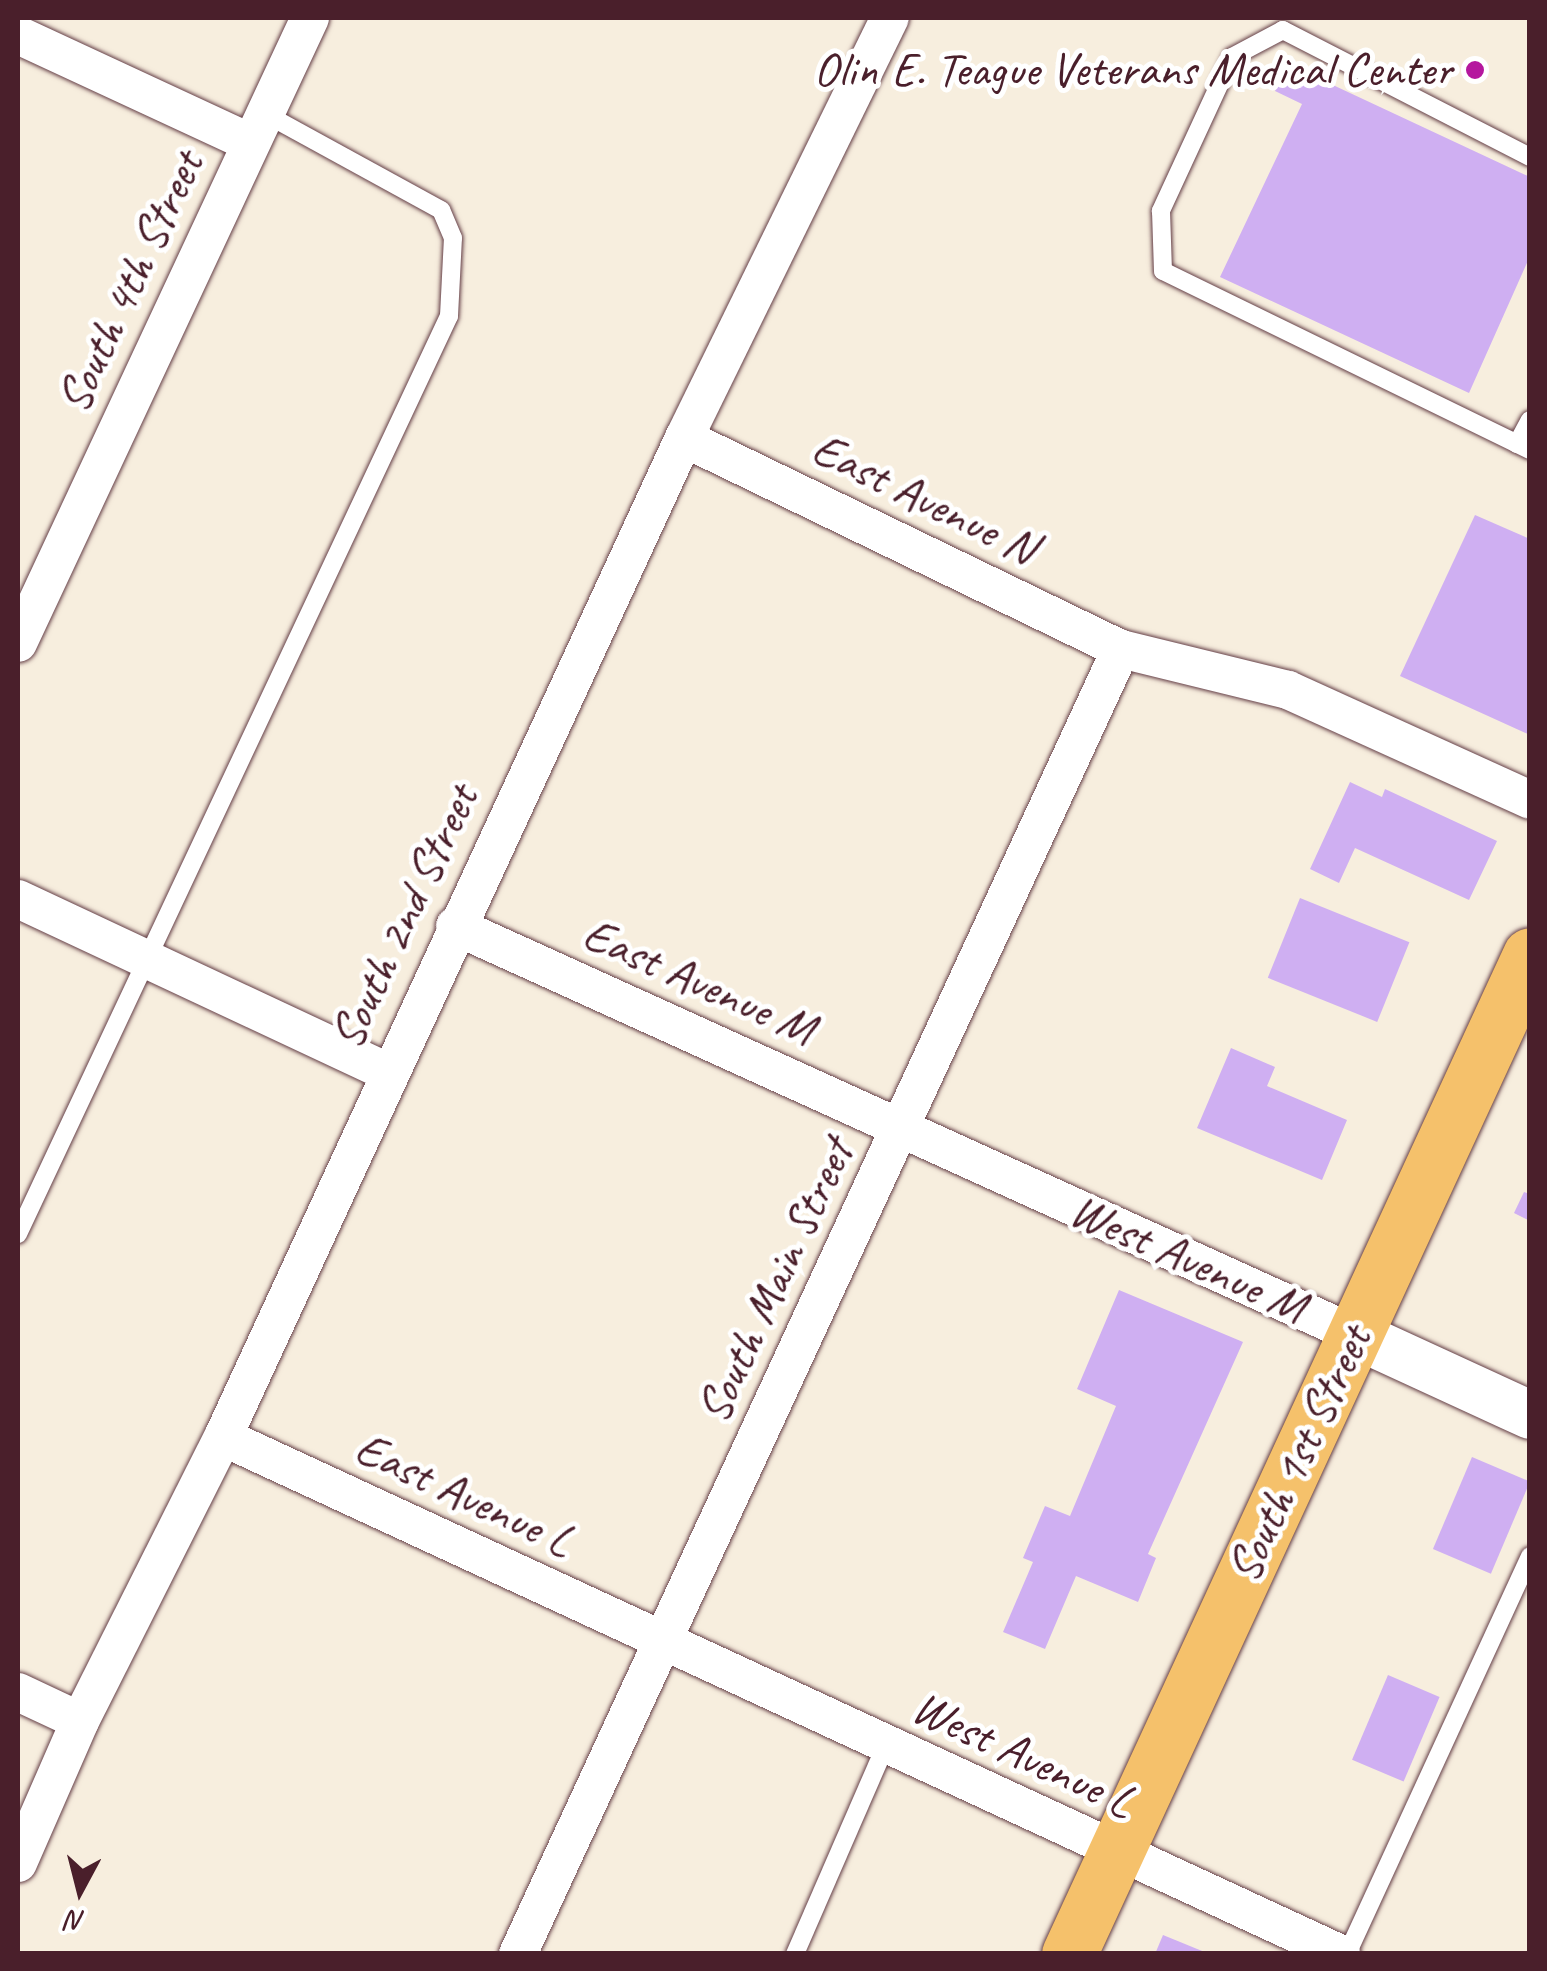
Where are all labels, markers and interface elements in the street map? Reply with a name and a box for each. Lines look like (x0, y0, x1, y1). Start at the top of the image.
place label: Olin E. Teague Veterans Medical Center (817, 41, 1452, 99)
marker: Olin E. Teague Veterans Medical Center (1462, 57, 1488, 83)
street label: South 4th Street (44, 142, 216, 422)
street label: East Avenue N (803, 419, 1045, 577)
street label: South 2nd Street (318, 776, 490, 1058)
street label: East Avenue M (575, 905, 823, 1057)
street label: South Main Street (684, 1129, 866, 1433)
street label: West Avenue M (1062, 1181, 1314, 1335)
street label: South 1st Street (1214, 1316, 1384, 1592)
street label: East Avenue L (346, 1419, 582, 1569)
street label: West Avenue L (903, 1678, 1143, 1830)
north arrow (30, 1841, 130, 1941)
text: N (66, 1903, 87, 1940)

